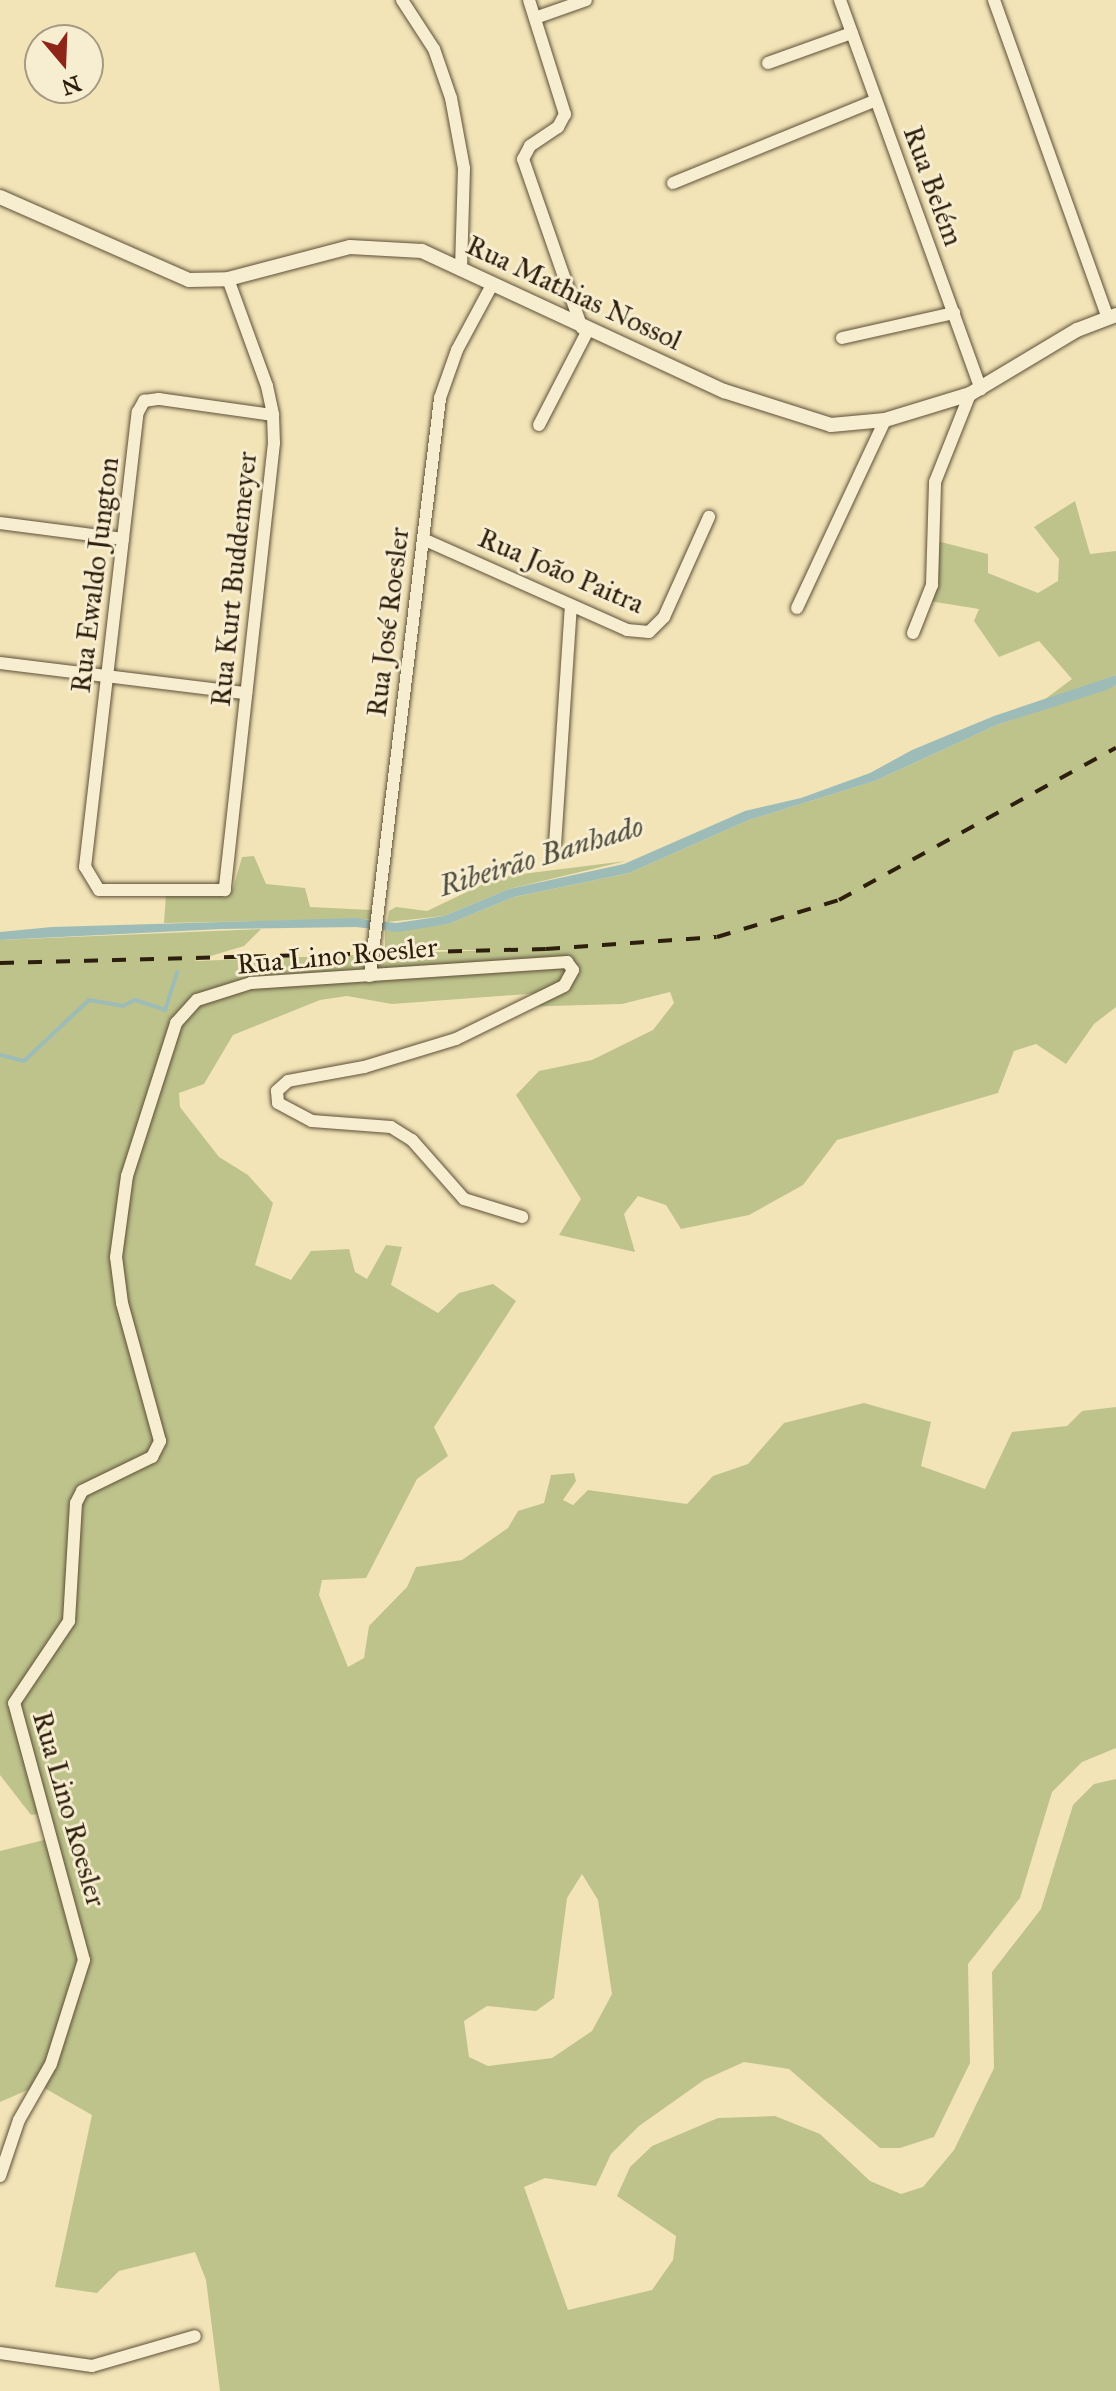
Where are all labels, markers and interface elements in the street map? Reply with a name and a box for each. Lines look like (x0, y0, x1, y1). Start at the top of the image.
north arrow (24, 24, 104, 104)
text: N (58, 69, 85, 101)
street label: Rua Belém (896, 121, 970, 251)
street label: Rua Mathias Nossol (461, 228, 687, 358)
street label: Rua Kurt Buddemeyer (204, 450, 264, 708)
street label: Rua Ewaldo Jungton (64, 455, 126, 695)
street label: Rua João Paitra (473, 521, 649, 621)
street label: Rua José Roesler (360, 525, 416, 719)
water label: Ribeirão Banhado (434, 808, 648, 904)
street label: Rua Lino Roesler (235, 930, 439, 982)
street label: Rua Lino Roesler (25, 1708, 113, 1910)

